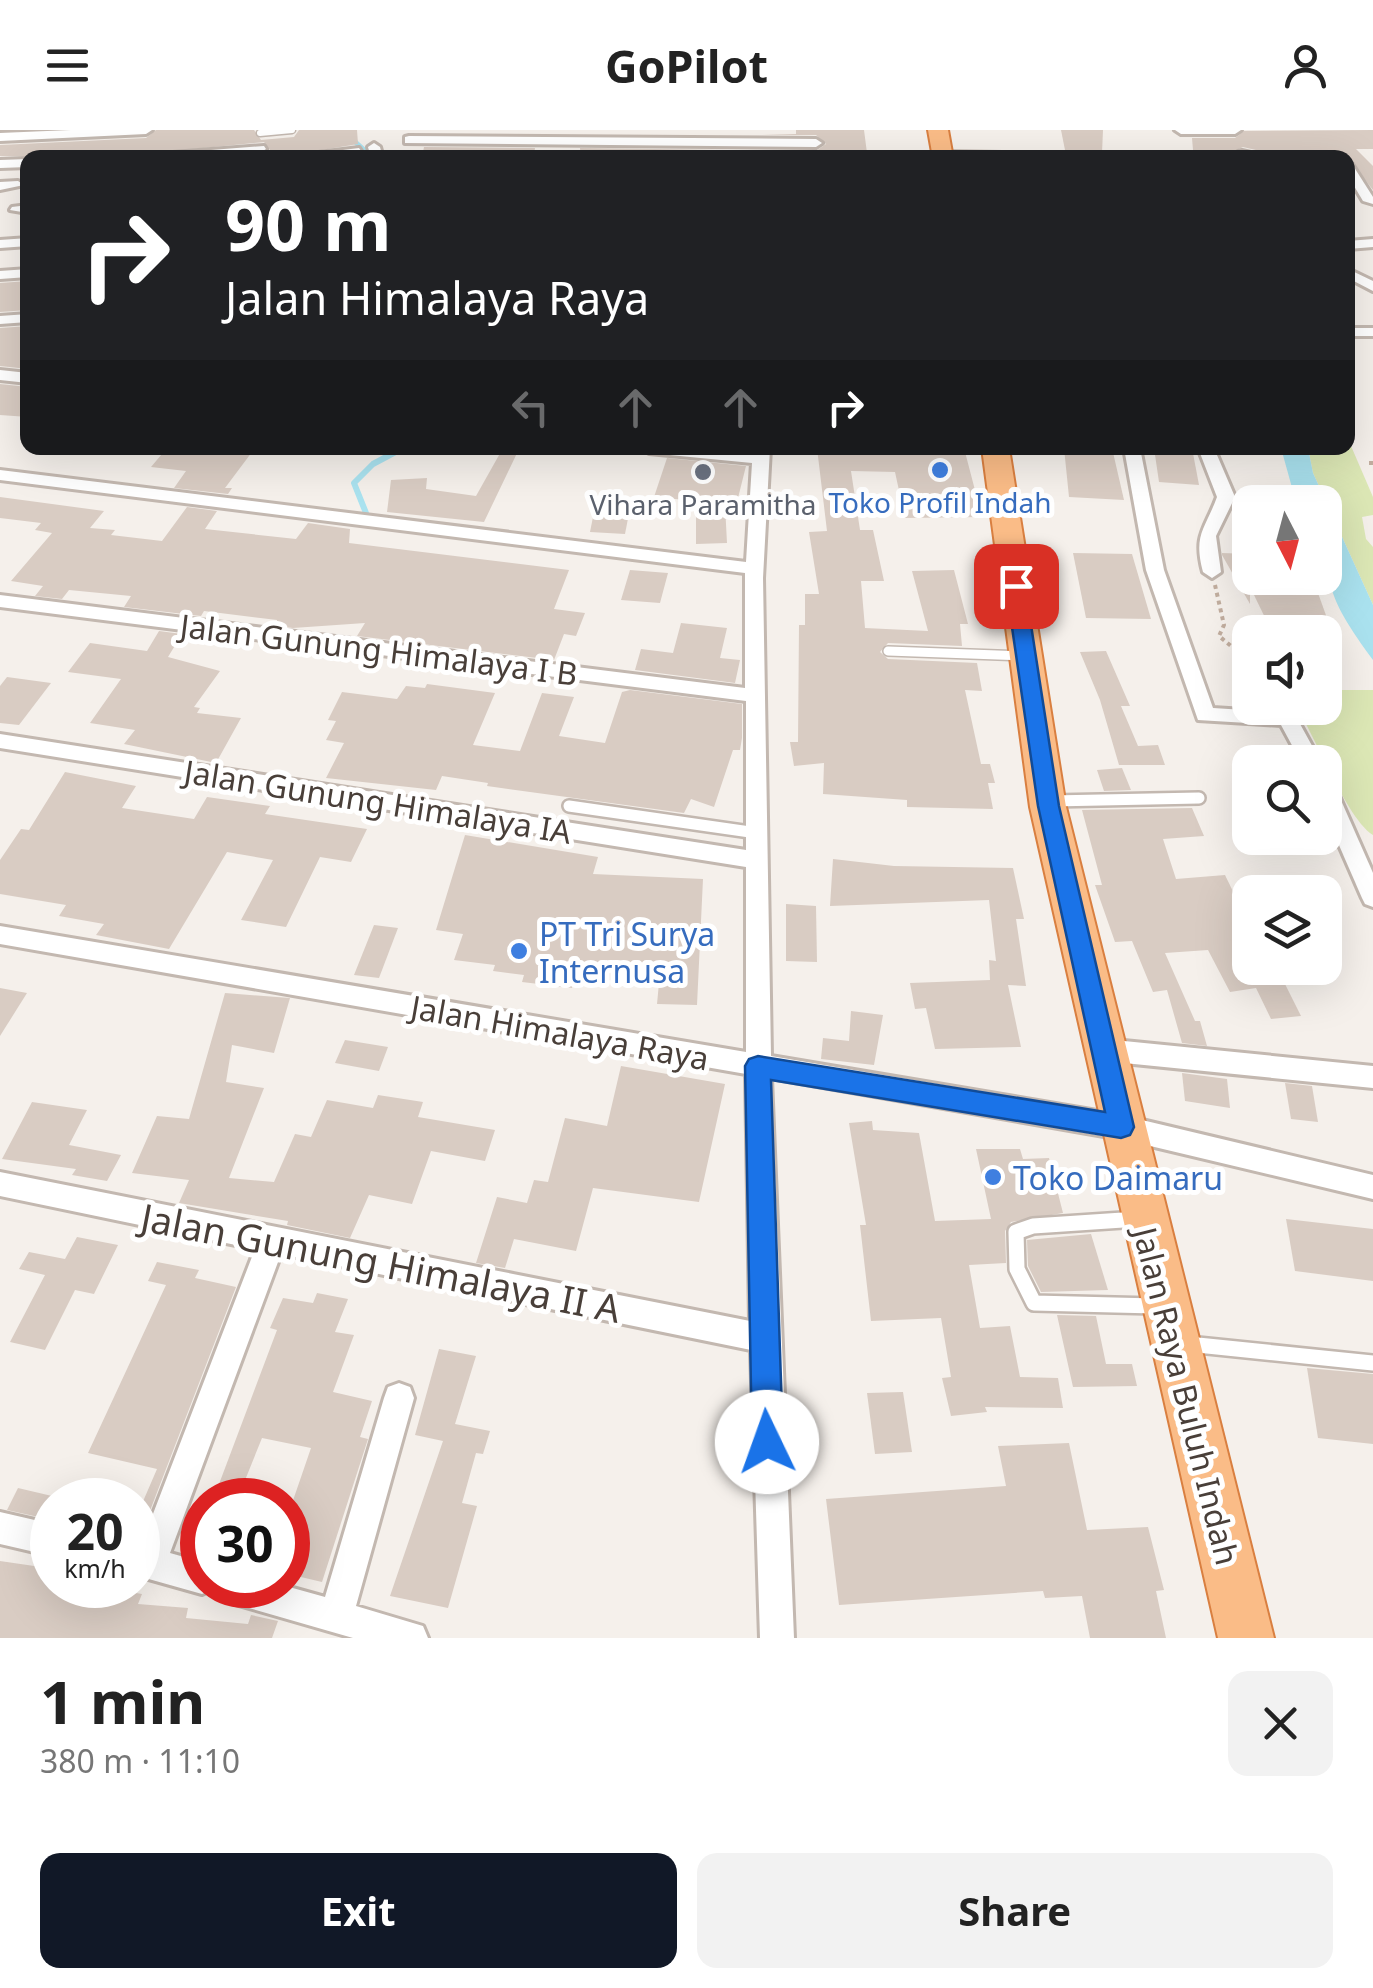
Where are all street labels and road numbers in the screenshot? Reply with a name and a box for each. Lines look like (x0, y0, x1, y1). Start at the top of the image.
street label: Jalan Gunung Himalaya I B (175, 603, 580, 695)
street label: Jalan Gunung Himalaya IA (178, 749, 575, 853)
street label: Jalan Himalaya Raya (405, 984, 712, 1079)
street label: Jalan Gunung Himalaya II A (134, 1189, 626, 1334)
street label: Jalan Raya Buluh Indah (1124, 1220, 1250, 1569)

